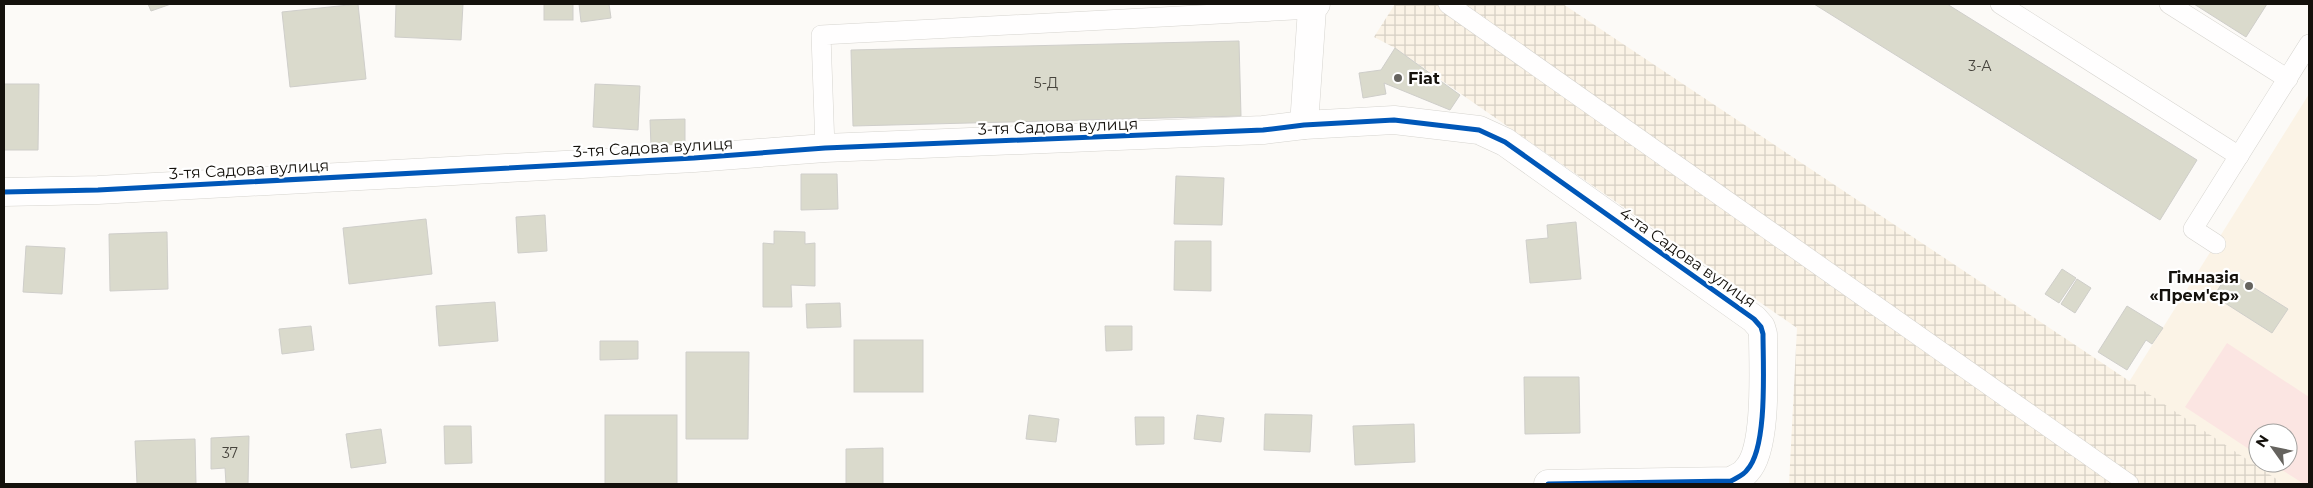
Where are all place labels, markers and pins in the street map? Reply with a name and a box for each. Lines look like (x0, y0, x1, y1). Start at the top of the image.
place label: Fiat (1408, 69, 1440, 88)
marker: Fiat (1392, 72, 1404, 84)
place label: Гімназія «Прем'єр» (2149, 268, 2239, 305)
marker: Гімназія «Прем'єр» (2243, 280, 2255, 292)

